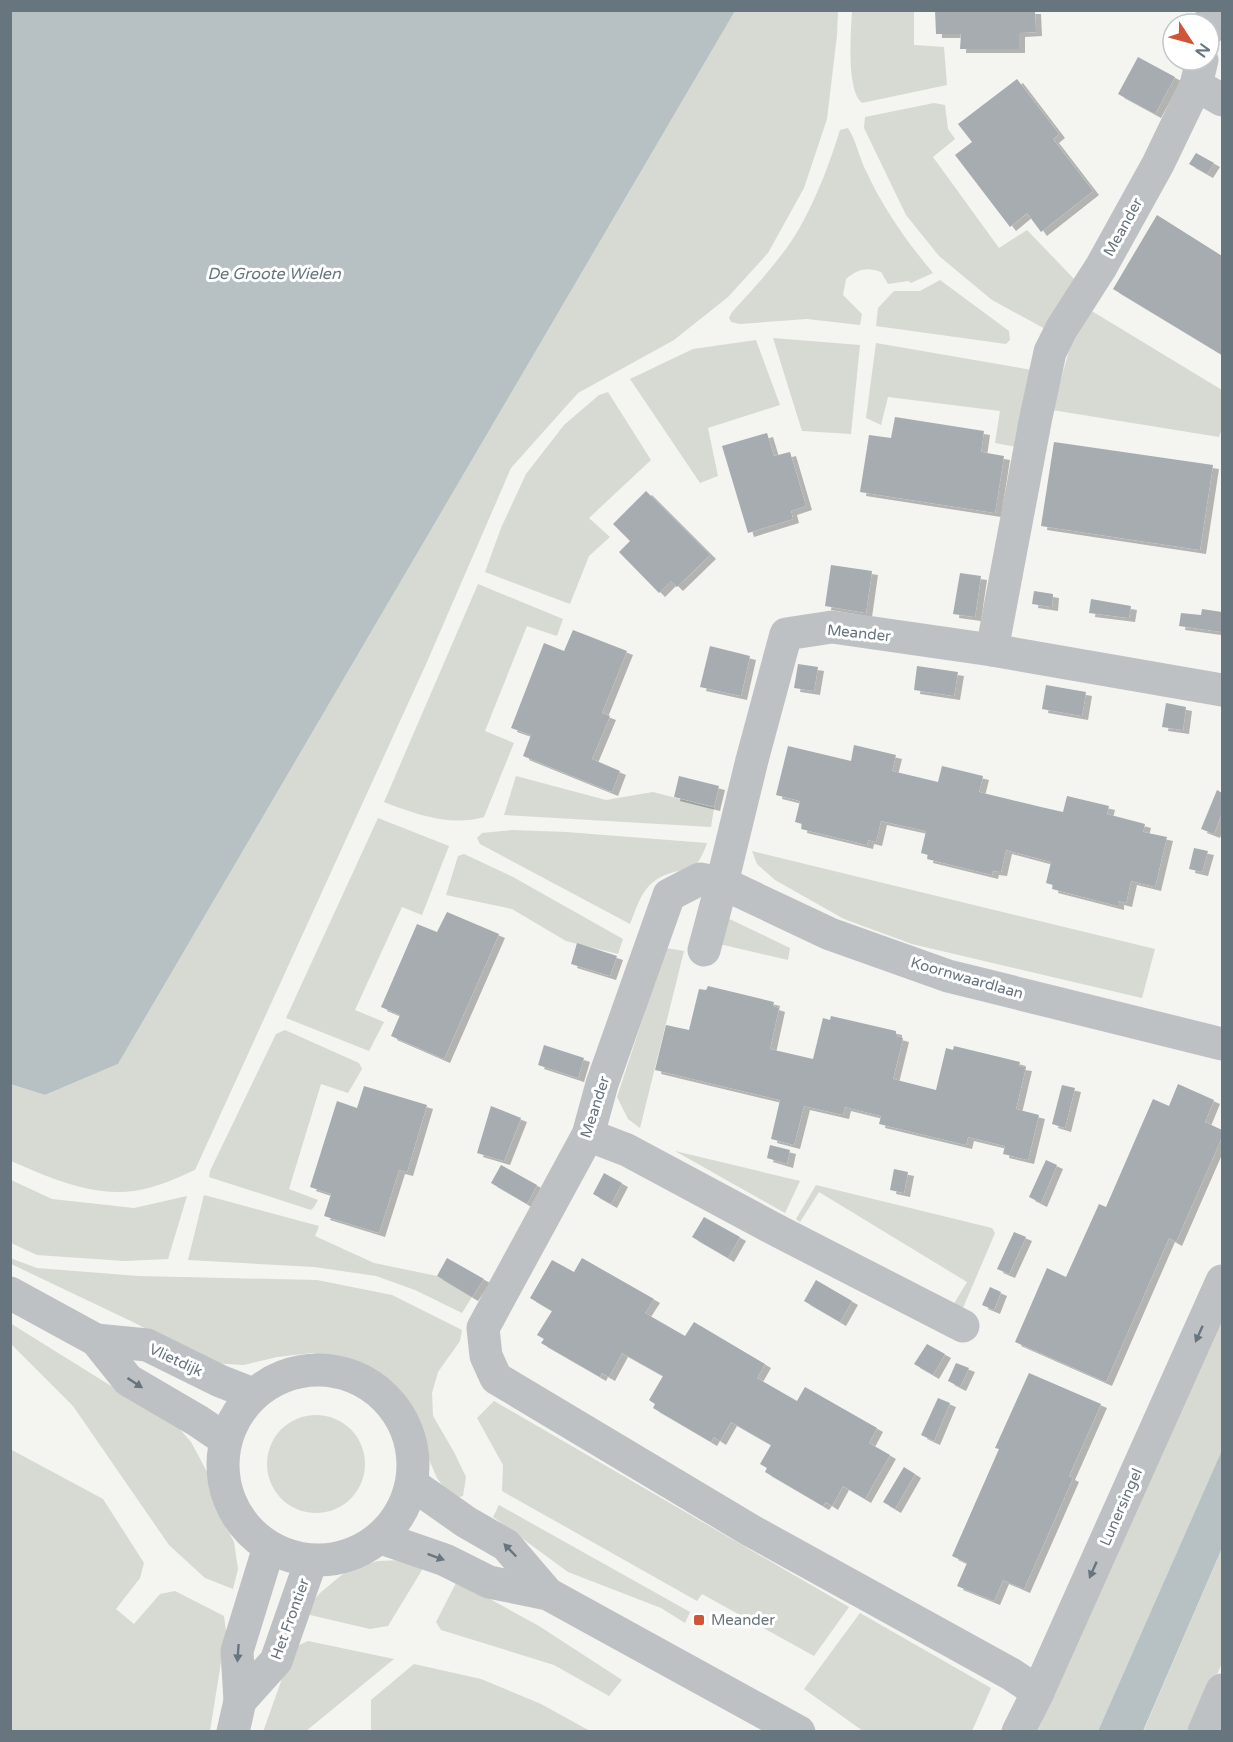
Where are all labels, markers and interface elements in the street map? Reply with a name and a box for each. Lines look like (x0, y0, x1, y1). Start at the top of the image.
north arrow (1161, 12, 1221, 72)
text: N (1190, 39, 1214, 61)
street label: Meander (1100, 194, 1147, 259)
water label: De Groote Wielen (207, 264, 342, 284)
street label: Meander (826, 621, 892, 645)
street label: Koornwaardlaan (909, 953, 1025, 1003)
street label: Meander (577, 1074, 614, 1140)
one-way arrow (1194, 1326, 1203, 1343)
street label: Vlietdijk (146, 1340, 206, 1380)
one-way arrow (126, 1378, 143, 1389)
street label: Lunersingel (1096, 1465, 1146, 1549)
one-way arrow (503, 1544, 517, 1558)
one-way arrow (427, 1553, 445, 1563)
one-way arrow (1088, 1561, 1097, 1578)
street label: Het Frontier (267, 1576, 313, 1662)
place label: Meander (711, 1611, 775, 1629)
marker: Meander (692, 1613, 706, 1627)
one-way arrow (233, 1644, 243, 1663)

